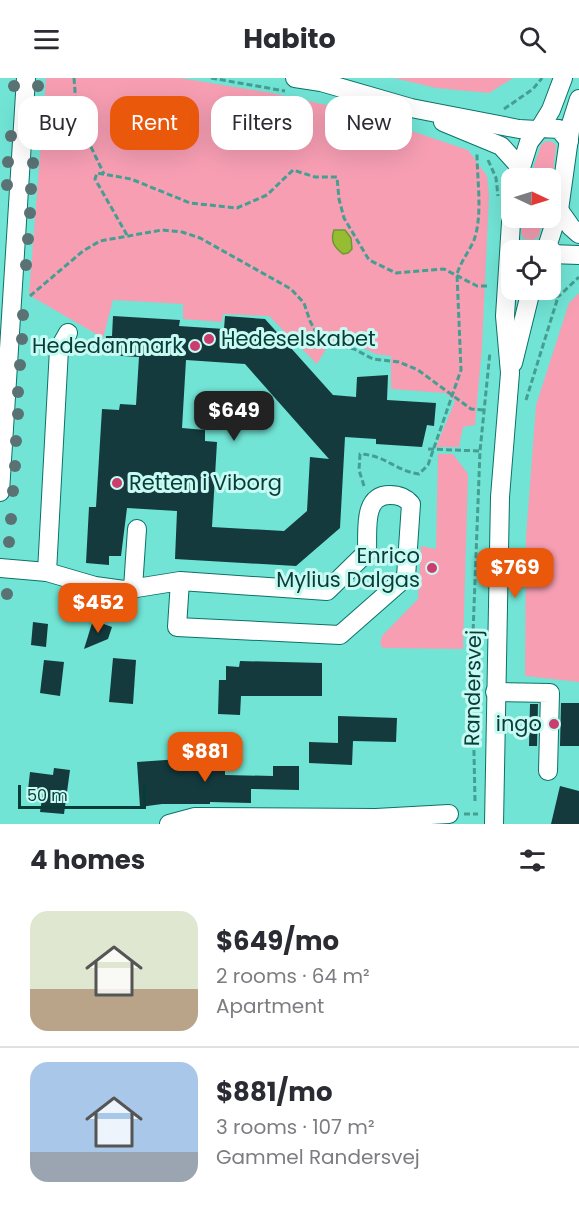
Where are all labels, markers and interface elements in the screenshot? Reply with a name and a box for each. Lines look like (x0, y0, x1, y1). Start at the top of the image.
text: Habito (243, 20, 336, 57)
icon: menu (30, 23, 63, 56)
icon: search (516, 23, 549, 56)
chip: Buy (18, 96, 98, 150)
chip: Rent (110, 96, 199, 150)
chip: Filters (211, 96, 313, 150)
chip: New (325, 96, 412, 150)
north arrow (501, 168, 561, 228)
map controls (501, 168, 561, 300)
button: locate (501, 240, 561, 300)
place label: Hedeselskabet (221, 324, 376, 353)
place label: Hededanmark (32, 331, 183, 360)
marker: Hedeselskabet (202, 332, 216, 346)
marker: Hededanmark (188, 339, 202, 353)
pin: $649 (198, 391, 270, 442)
text: $649 (208, 396, 260, 424)
place label: Retten i Viborg (129, 468, 282, 497)
marker: Retten i Viborg (110, 476, 124, 490)
place label: Enrico Mylius Dalgas (276, 541, 420, 594)
pin: $769 (479, 548, 551, 599)
text: $769 (491, 553, 539, 581)
marker: Enrico Mylius Dalgas (425, 561, 439, 575)
pin: $452 (62, 583, 134, 634)
text: $452 (72, 588, 124, 616)
street label: Randersvej (457, 630, 488, 746)
place label: ingo (496, 709, 542, 738)
marker: ingo (547, 717, 561, 731)
pin: $881 (169, 732, 241, 783)
text: $881 (182, 737, 228, 765)
scale bar (18, 782, 146, 810)
text: 50 m (27, 784, 68, 807)
text: 4 homes (30, 842, 145, 878)
icon: filters (516, 844, 549, 877)
text: $649/mo (216, 923, 339, 959)
icon: home (78, 935, 150, 1007)
text: 2 rooms · 64 m² (216, 962, 370, 990)
text: Apartment (216, 992, 324, 1020)
text: $881/mo (216, 1074, 332, 1110)
icon: home (78, 1086, 150, 1158)
text: 3 rooms · 107 m² (216, 1113, 375, 1141)
text: Gammel Randersvej (216, 1143, 420, 1171)

